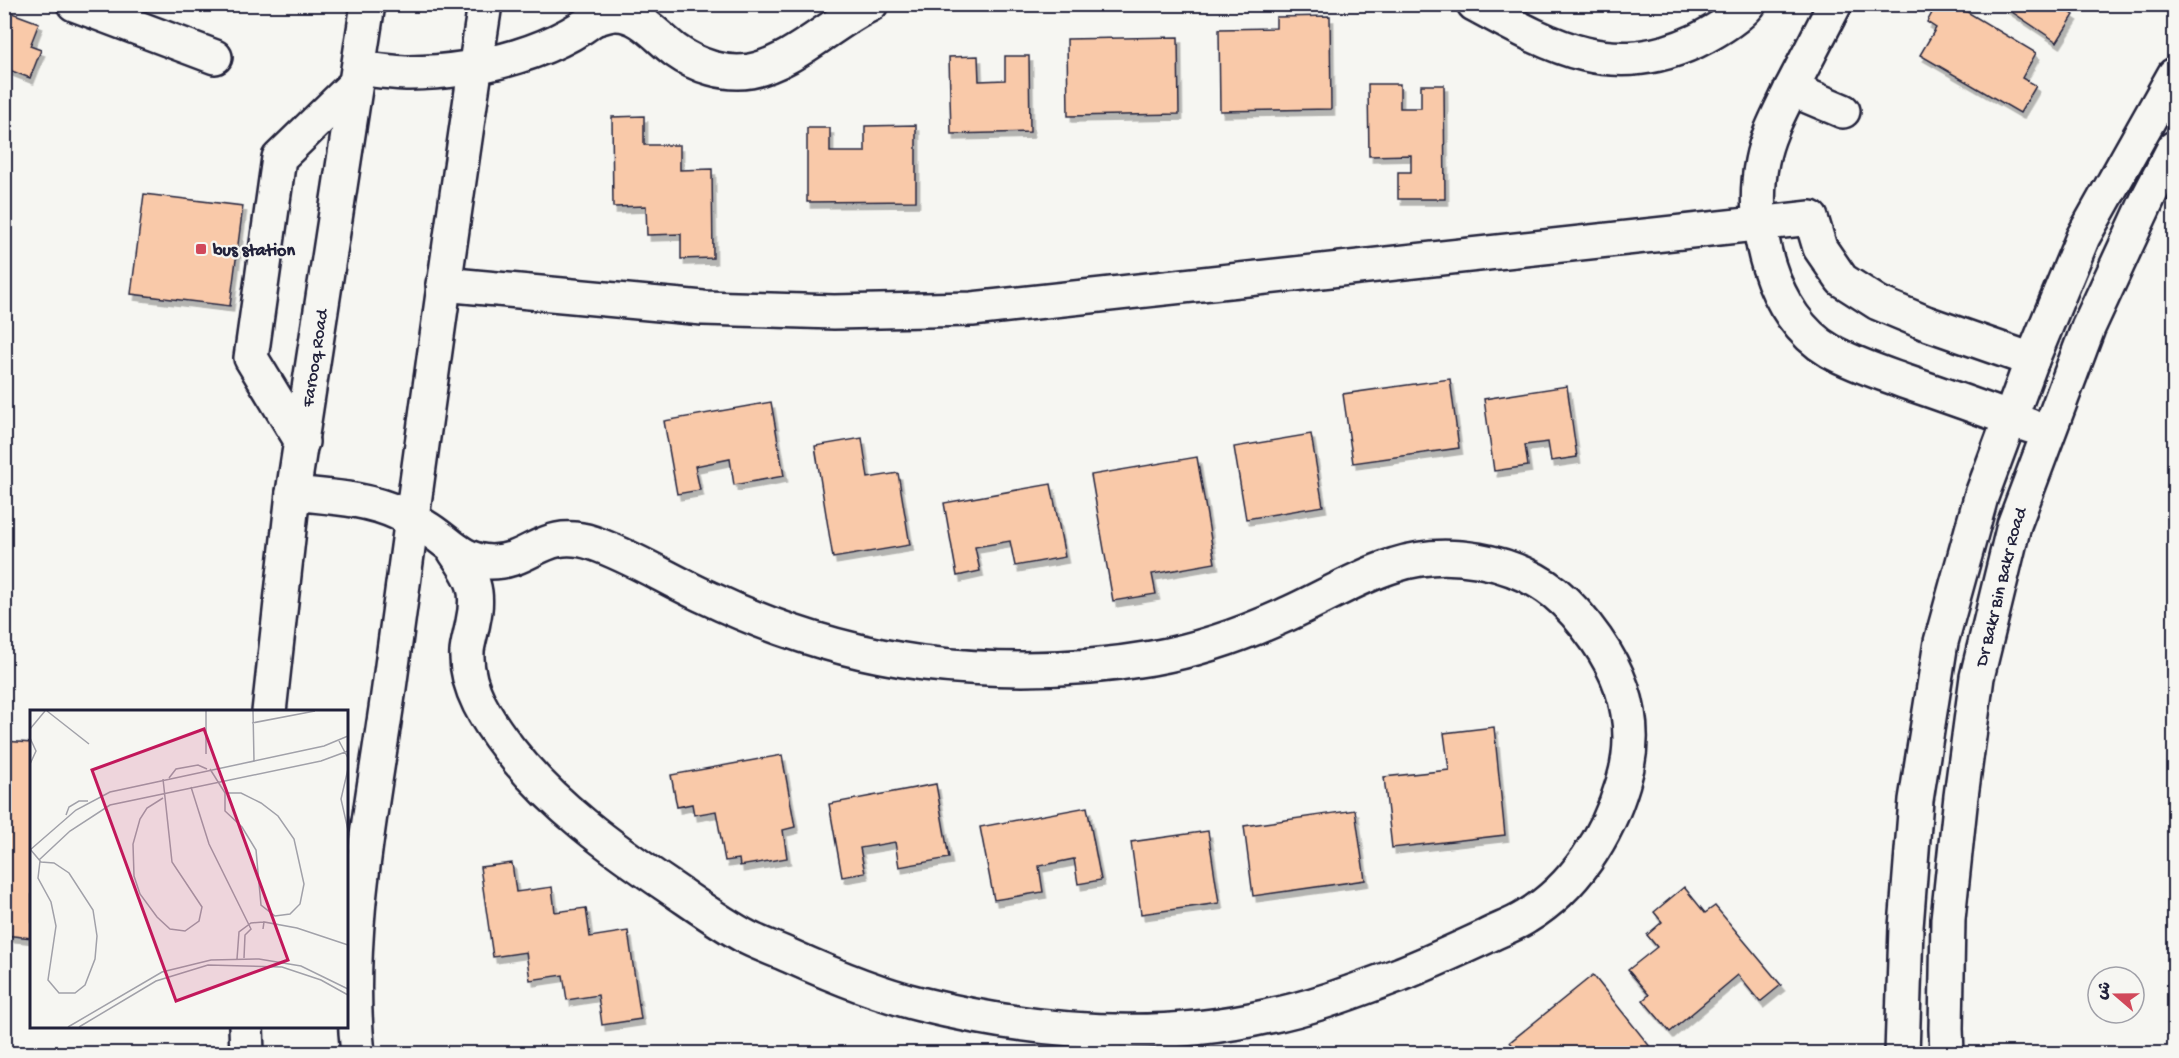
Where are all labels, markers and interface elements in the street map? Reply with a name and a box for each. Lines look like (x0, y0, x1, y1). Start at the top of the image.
place label: bus station (212, 241, 295, 262)
marker: bus station (194, 242, 208, 256)
street label: Farooq Road (298, 306, 334, 410)
street label: Dr Bakr Bin Bakr Road (1972, 504, 2033, 670)
inset map (30, 710, 348, 1028)
north arrow (2086, 965, 2146, 1025)
text: ش (2093, 980, 2117, 1003)

